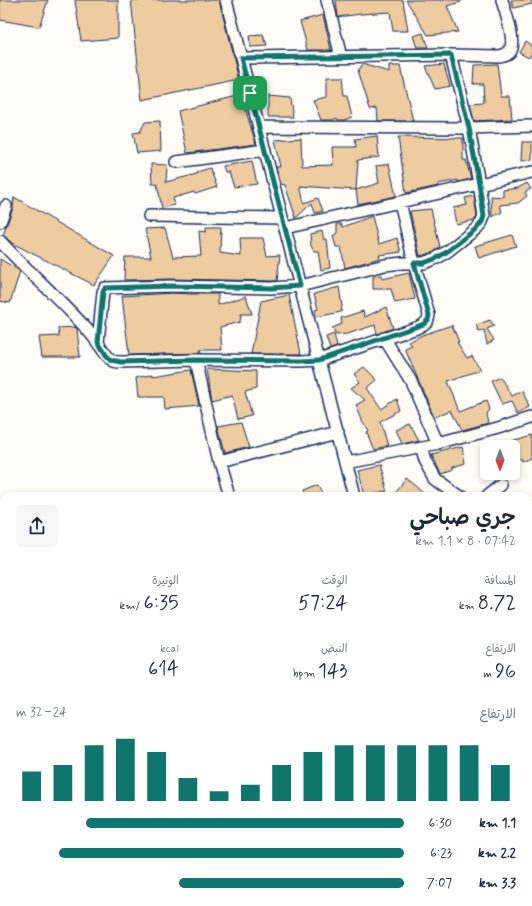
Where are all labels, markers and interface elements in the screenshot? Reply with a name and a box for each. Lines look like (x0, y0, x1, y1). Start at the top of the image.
pin (233, 76, 267, 110)
icon: arrive (239, 82, 261, 104)
north arrow (480, 440, 520, 480)
map controls (480, 440, 520, 480)
text: جري صباحي (409, 504, 516, 532)
button: share (16, 505, 58, 547)
text: 07:42 · 8 × 1.1 km (415, 533, 516, 550)
text: الوتيرة (152, 574, 179, 588)
text: الوقت (322, 574, 347, 588)
text: المسافة (485, 574, 516, 588)
text: 6:35 (143, 590, 179, 617)
text: 57:24 (298, 590, 347, 617)
text: 8.72 (478, 590, 516, 617)
text: /km (120, 599, 143, 613)
text: km (459, 599, 478, 613)
text: kcal (160, 642, 179, 656)
text: النبض (321, 642, 347, 656)
text: الارتفاع (485, 642, 516, 656)
text: 614 (148, 656, 179, 683)
text: 143 (318, 658, 347, 685)
text: 96 (495, 658, 516, 685)
text: bpm (293, 667, 318, 681)
text: m (483, 667, 495, 681)
text: 24–32 m (16, 704, 67, 721)
text: الارتفاع (480, 706, 516, 723)
text: 6:30 (429, 815, 452, 832)
text: 1.1 km (479, 815, 516, 832)
text: 6:23 (430, 845, 452, 862)
text: 2.2 km (478, 845, 516, 862)
text: 7:07 (427, 875, 452, 892)
text: 3.3 km (479, 875, 516, 892)

